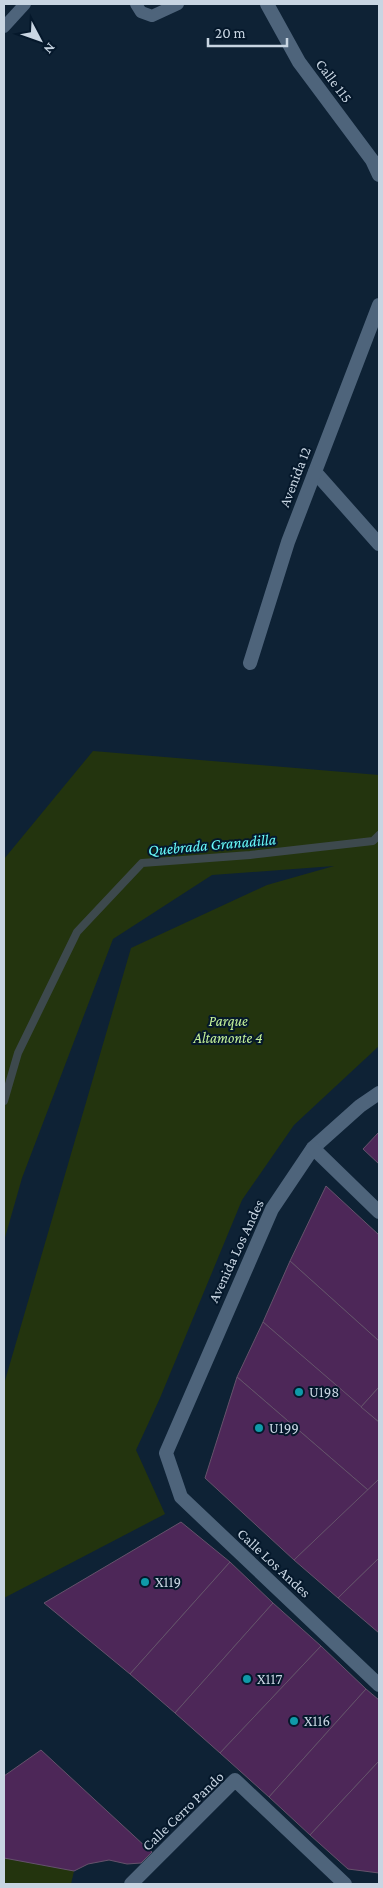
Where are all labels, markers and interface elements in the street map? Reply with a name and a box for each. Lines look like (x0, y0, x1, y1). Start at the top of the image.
north arrow (15, 15, 65, 65)
scale bar (208, 15, 287, 47)
text: 20 m (215, 25, 246, 41)
text: N (40, 40, 59, 58)
street label: Calle 115 (313, 56, 355, 106)
street label: Avenida 12 (276, 445, 314, 509)
water label: Quebrada Granadilla (147, 830, 277, 859)
park label: Parque Altamonte 4 (192, 1013, 263, 1046)
street label: Avenida Los Andes (205, 1197, 267, 1305)
place label: U198 (309, 1384, 339, 1400)
marker: U198 (293, 1386, 305, 1398)
place label: U199 (269, 1420, 299, 1436)
marker: U199 (253, 1422, 265, 1434)
street label: Calle Los Andes (234, 1525, 314, 1601)
place label: X119 (155, 1574, 181, 1590)
marker: X119 (139, 1576, 151, 1588)
place label: X117 (257, 1671, 282, 1687)
marker: X117 (241, 1673, 253, 1685)
place label: X116 (304, 1713, 330, 1729)
marker: X116 (288, 1715, 300, 1727)
street label: Calle Cerro Pando (139, 1768, 227, 1854)

